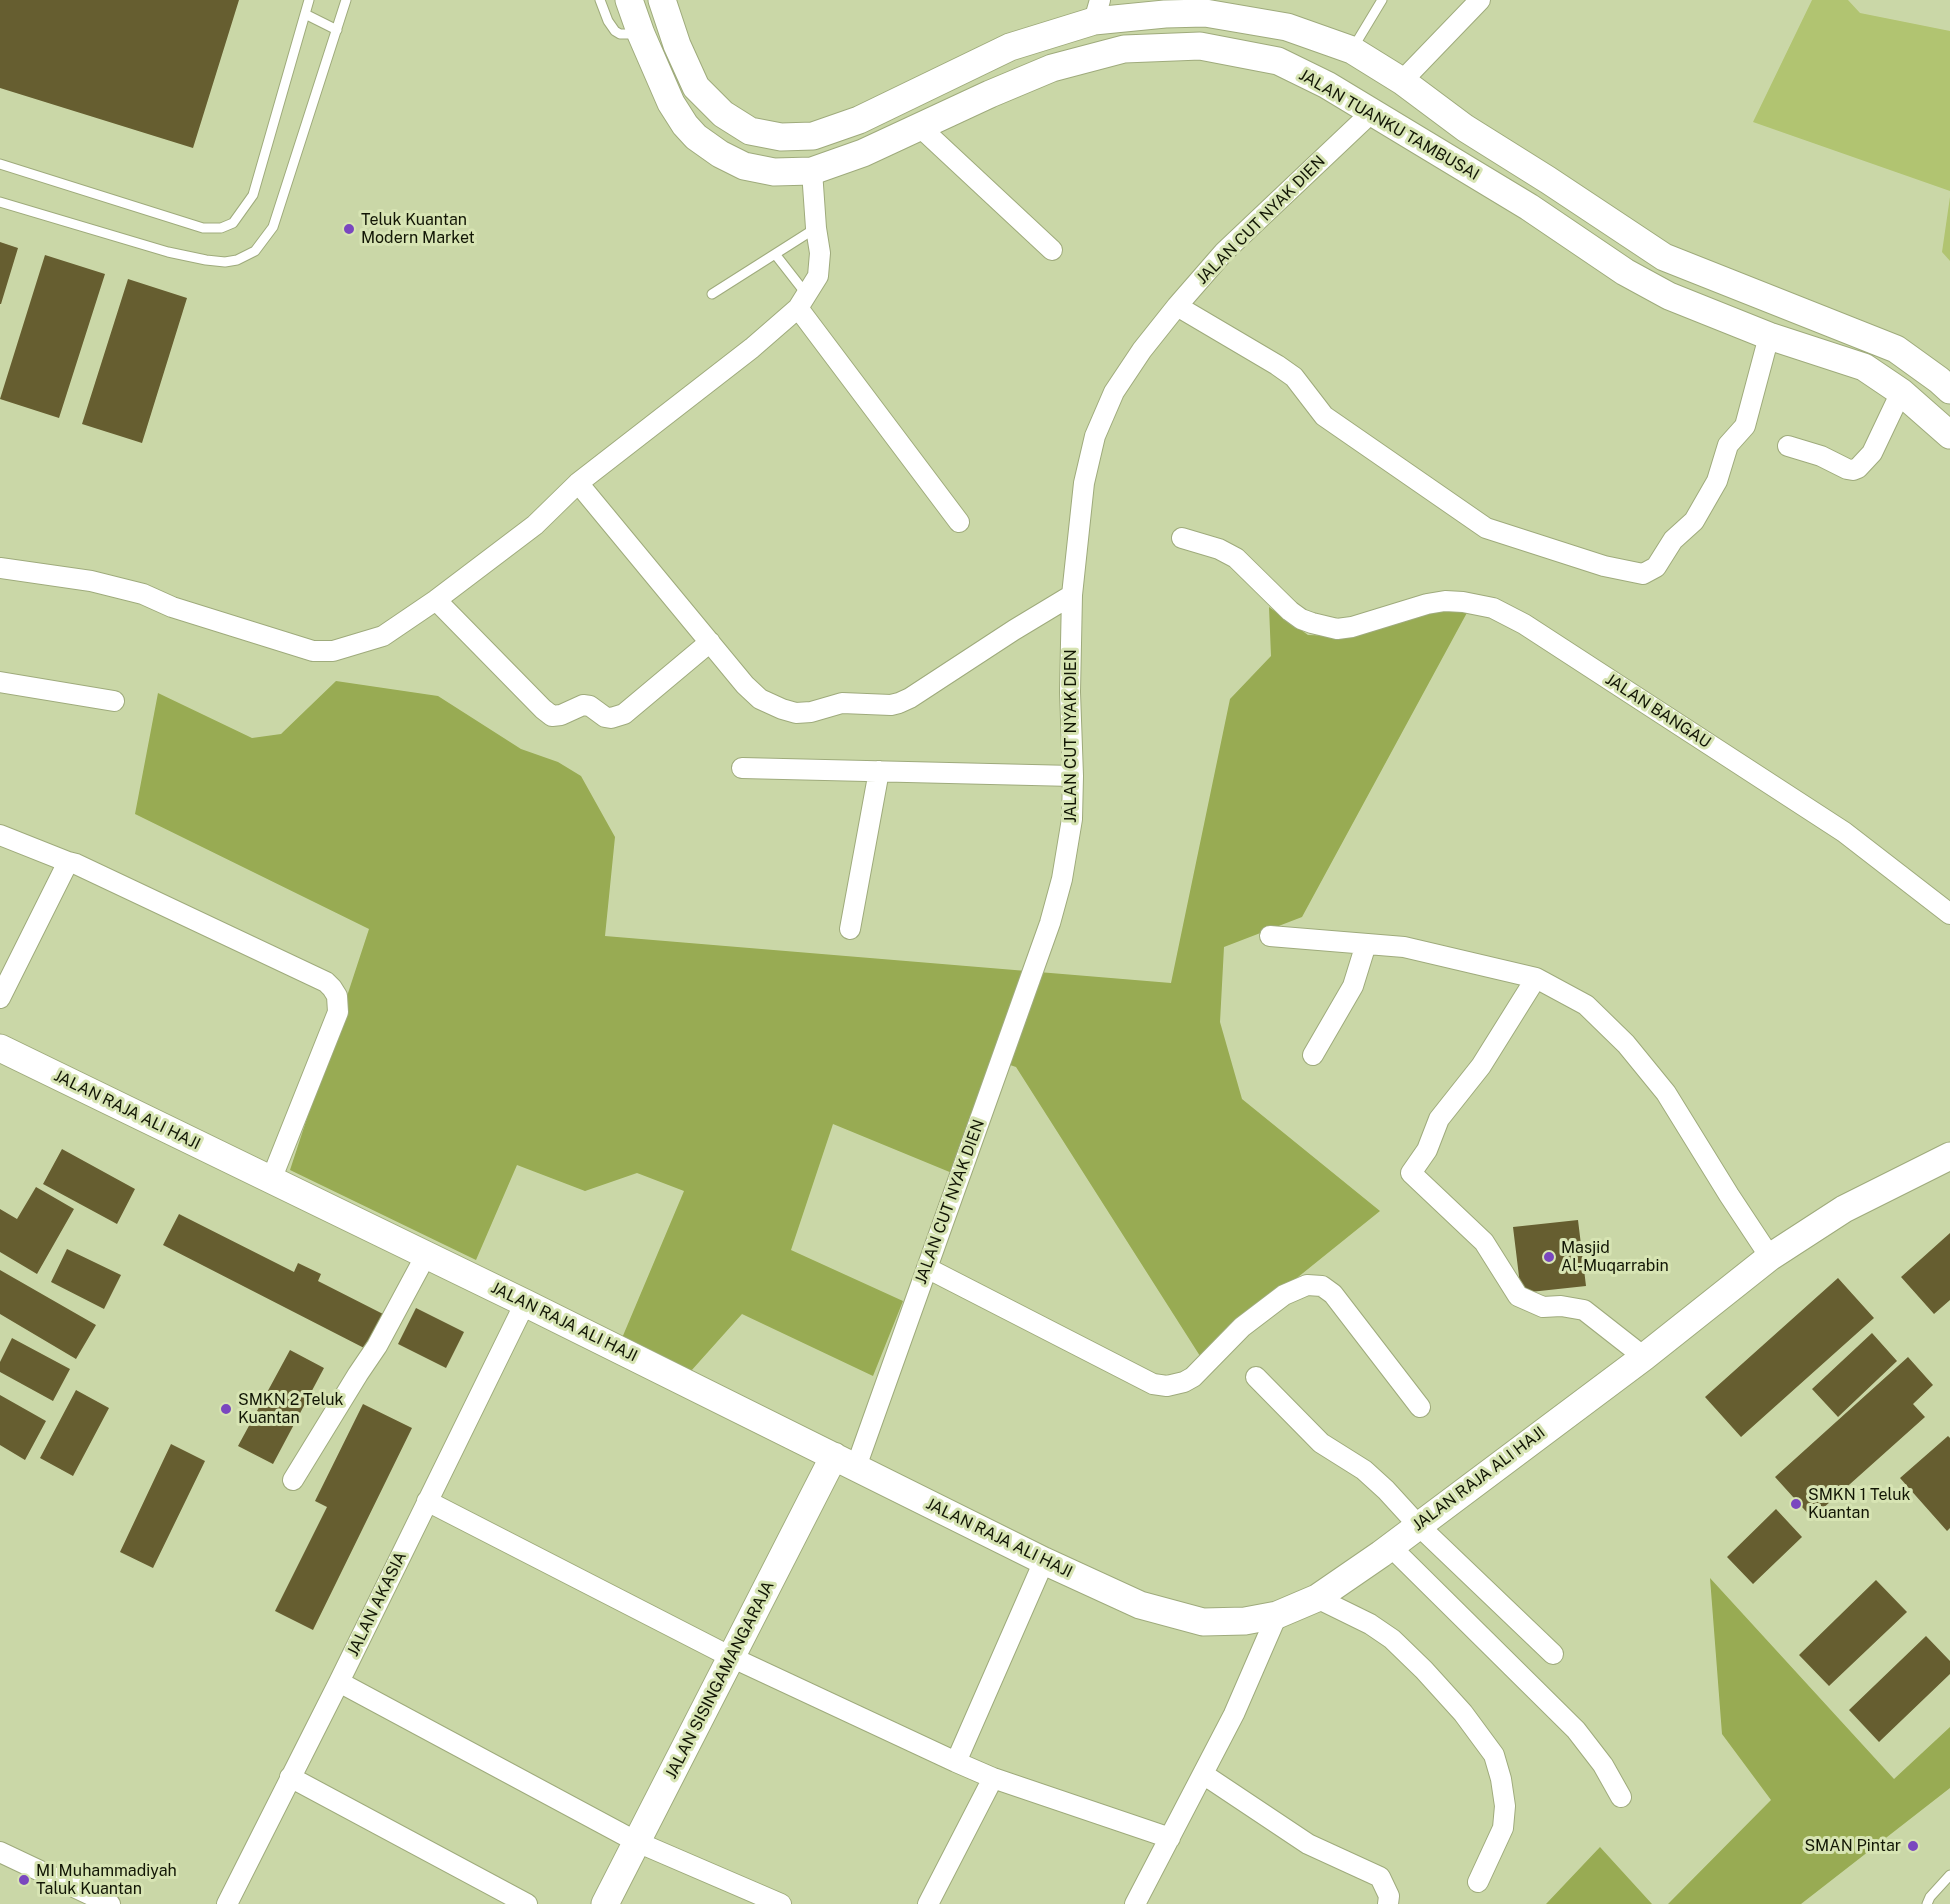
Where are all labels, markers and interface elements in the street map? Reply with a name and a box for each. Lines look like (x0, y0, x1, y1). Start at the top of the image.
street label: JALAN TUANKU TAMBUSAI (1295, 65, 1483, 185)
street label: JALAN CUT NYAK DIEN (1193, 152, 1329, 288)
place label: Teluk Kuantan Modern Market (361, 210, 475, 248)
marker: Teluk Kuantan Modern Market (342, 222, 356, 236)
street label: JALAN CUT NYAK DIEN (1061, 649, 1081, 823)
street label: JALAN BANGAU (1602, 670, 1714, 752)
street label: JALAN RAJA ALI HAJI (51, 1066, 203, 1154)
street label: JALAN CUT NYAK DIEN (911, 1117, 989, 1287)
place label: Masjid Al-Muqarrabin (1561, 1238, 1669, 1276)
marker: Masjid Al-Muqarrabin (1542, 1250, 1556, 1264)
street label: JALAN RAJA ALI HAJI (488, 1278, 640, 1366)
place label: SMKN 2 Teluk Kuantan (238, 1390, 344, 1428)
marker: SMKN 2 Teluk Kuantan (219, 1402, 233, 1416)
street label: JALAN RAJA ALI HAJI (1409, 1423, 1549, 1535)
place label: SMKN 1 Teluk Kuantan (1808, 1485, 1911, 1523)
street label: JALAN RAJA ALI HAJI (923, 1494, 1075, 1582)
marker: SMKN 1 Teluk Kuantan (1789, 1497, 1803, 1511)
street label: JALAN AKASIA (343, 1549, 411, 1659)
street label: JALAN SISINGAMANGARAJA (662, 1578, 778, 1782)
place label: SMAN Pintar (1804, 1836, 1901, 1856)
marker: SMAN Pintar (1906, 1839, 1920, 1853)
place label: MI Muhammadiyah Taluk Kuantan (36, 1861, 177, 1899)
marker: MI Muhammadiyah Taluk Kuantan (17, 1873, 31, 1887)

